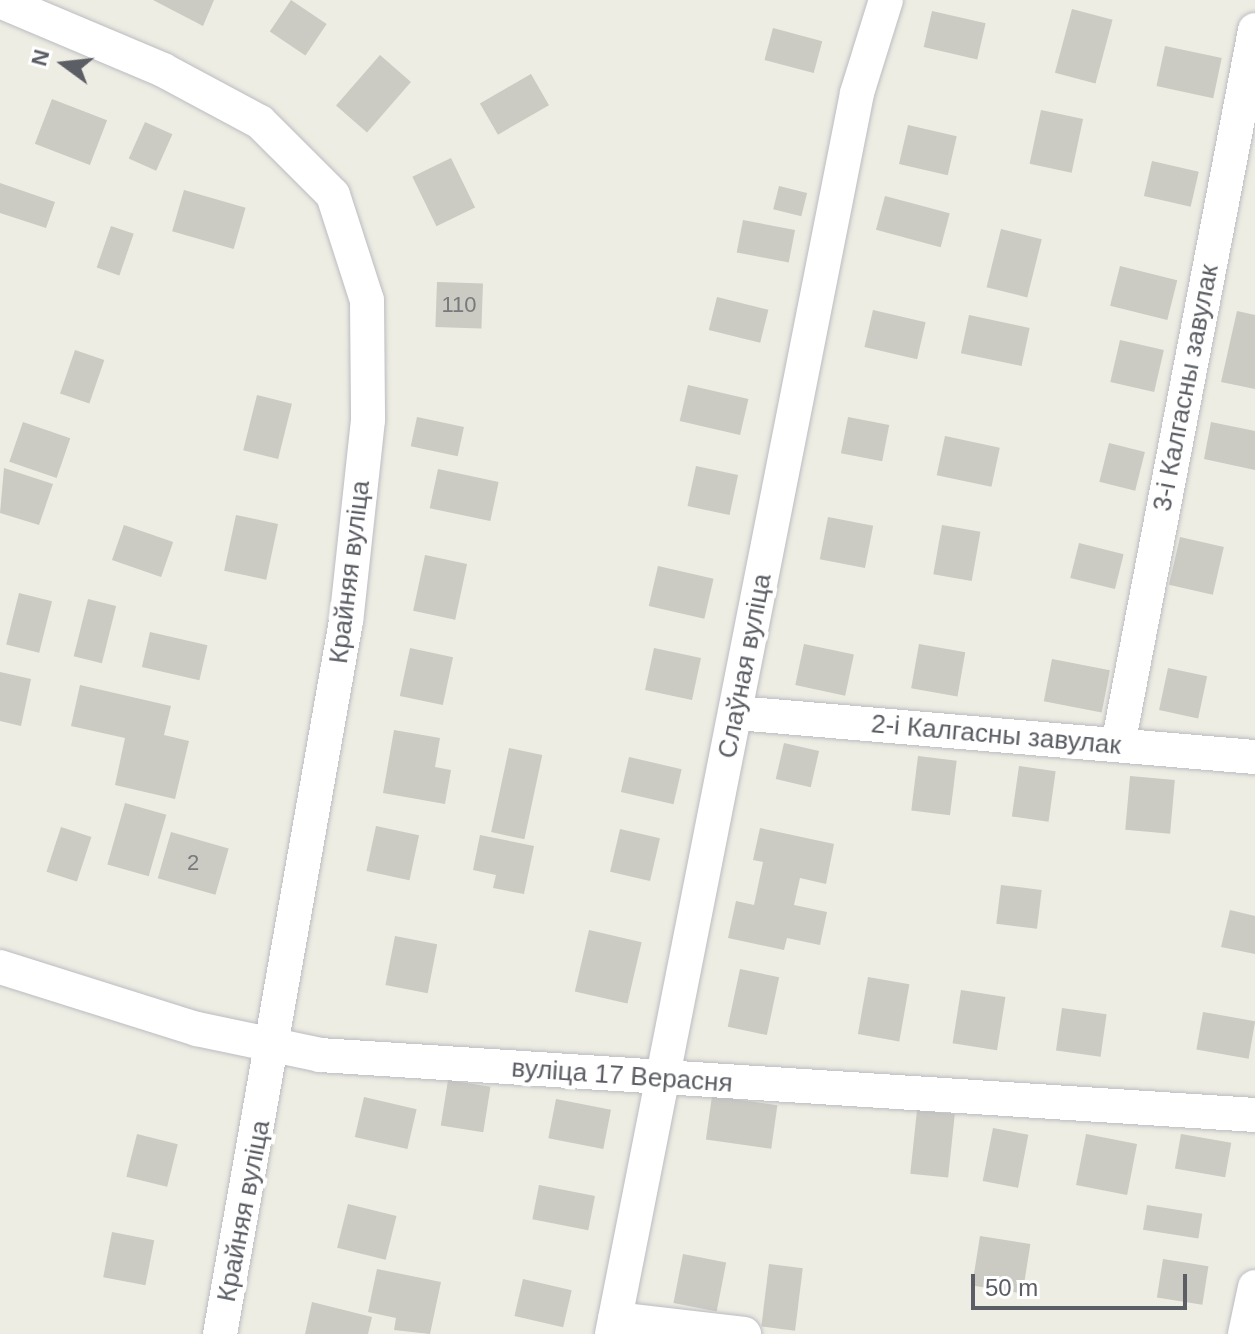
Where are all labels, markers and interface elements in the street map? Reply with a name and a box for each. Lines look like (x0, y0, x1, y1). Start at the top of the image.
north arrow (24, 24, 104, 104)
text: N (26, 47, 54, 69)
street label: 3-і Калгасны завулак (1147, 262, 1225, 514)
house number: 110 (441, 292, 477, 318)
street label: Крайняя вуліца (323, 479, 377, 665)
street label: Слаўная вуліца (712, 571, 778, 761)
street label: 2-і Калгасны завулак (870, 709, 1122, 761)
house number: 2 (187, 850, 199, 876)
street label: вуліца 17 Верасня (510, 1053, 734, 1099)
street label: Крайняя вуліца (211, 1118, 277, 1304)
scale bar (975, 1258, 1191, 1308)
text: 50 m (985, 1274, 1038, 1301)

